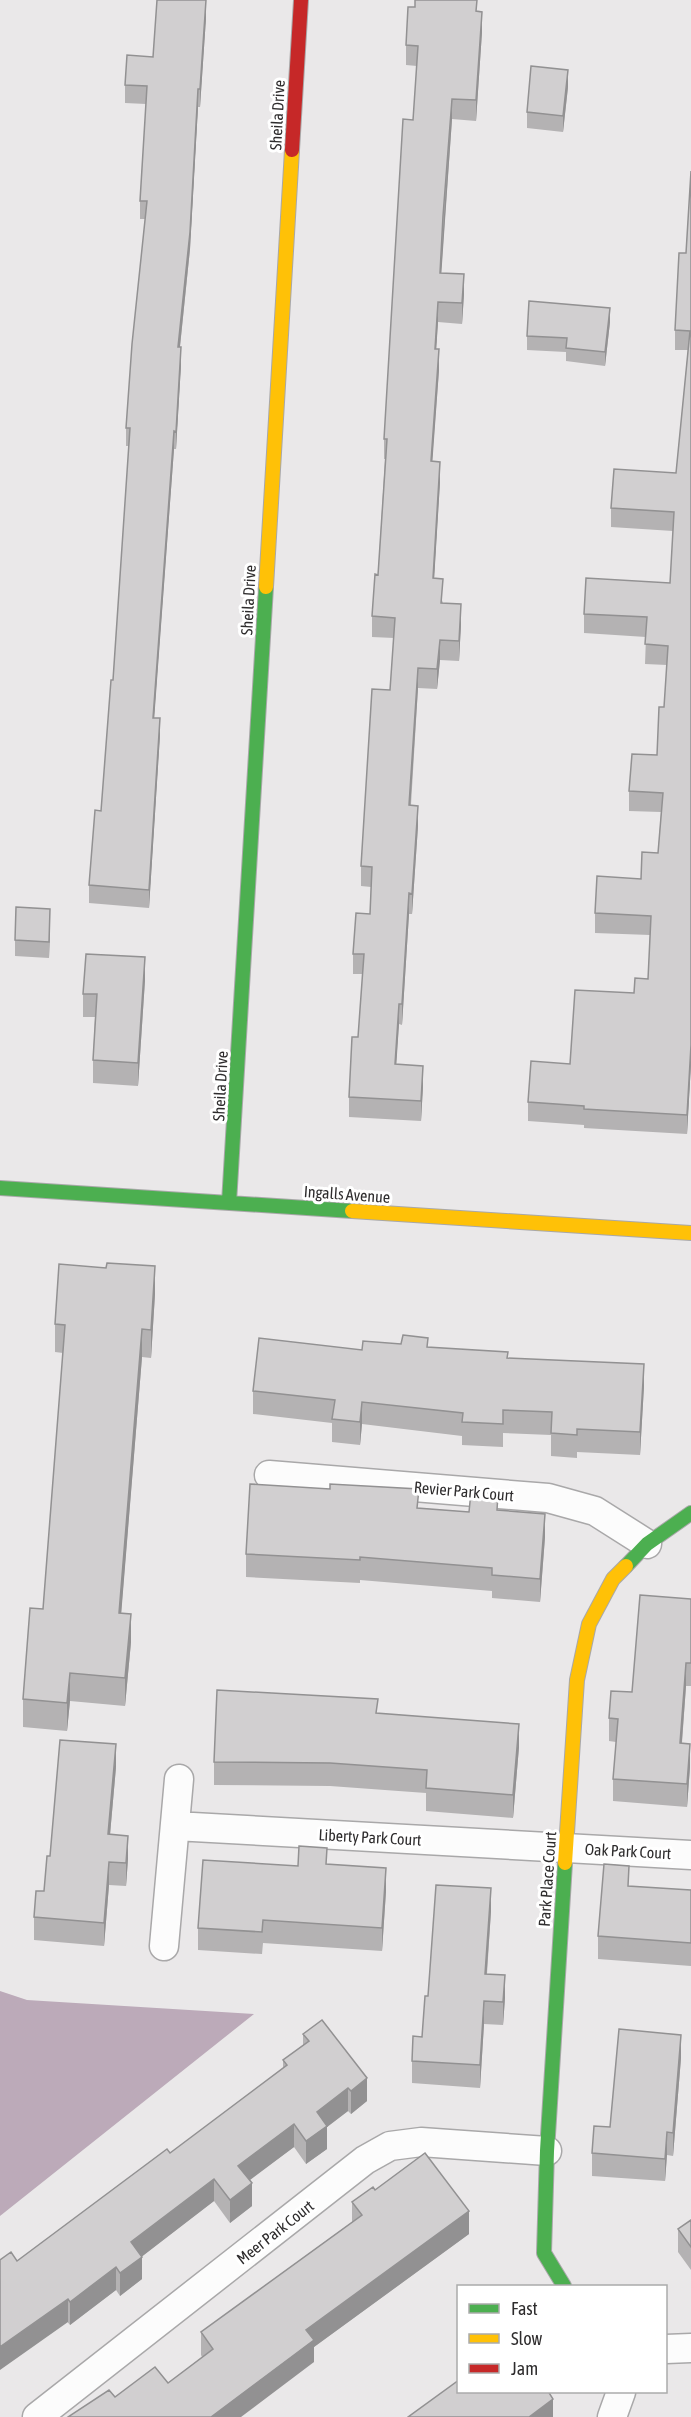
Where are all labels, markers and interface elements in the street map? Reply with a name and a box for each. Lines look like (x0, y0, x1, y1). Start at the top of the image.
street label: Sheila Drive (266, 79, 288, 151)
street label: Sheila Drive (237, 564, 259, 636)
street label: Sheila Drive (209, 1050, 231, 1122)
street label: Ingalls Avenue (303, 1182, 391, 1207)
street label: Revier Park Court (413, 1478, 515, 1504)
street label: Liberty Park Court (318, 1825, 422, 1850)
street label: Park Place Court (535, 1830, 559, 1927)
street label: Oak Park Court (584, 1840, 672, 1862)
street label: Meer Park Court (233, 2196, 317, 2268)
legend (457, 2285, 667, 2393)
text: Fast (511, 2298, 538, 2319)
text: Slow (511, 2328, 542, 2349)
text: Jam (511, 2358, 538, 2379)

